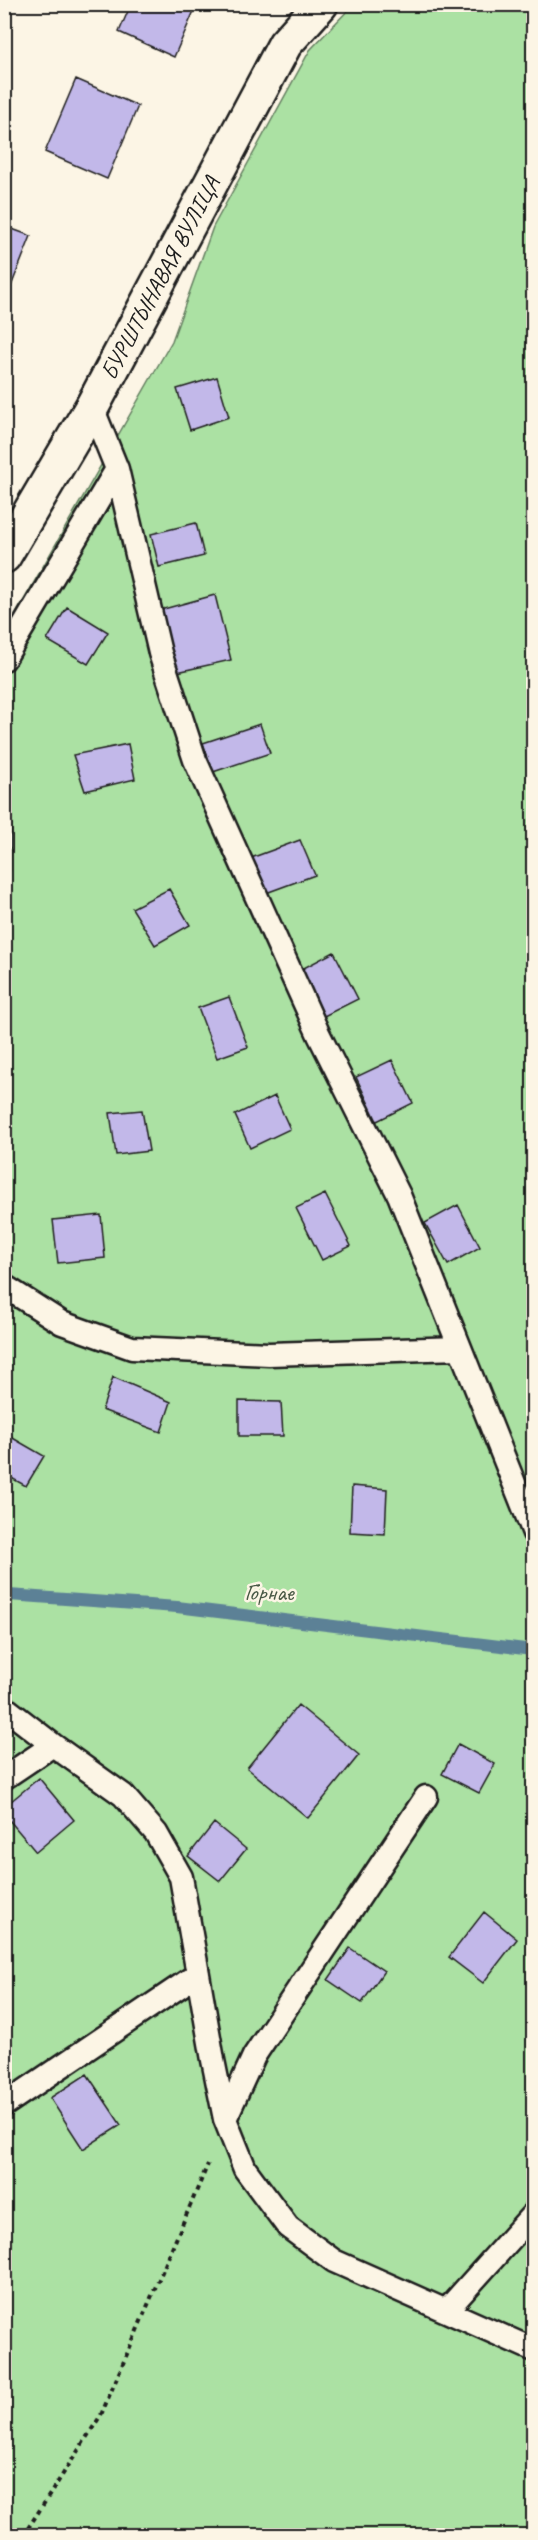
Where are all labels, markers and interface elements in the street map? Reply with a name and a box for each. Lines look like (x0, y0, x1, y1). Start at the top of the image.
street label: БУРШТЫНАВАЯ ВУЛІЦА (94, 170, 227, 385)
park label: Горнае (244, 1577, 296, 1607)

